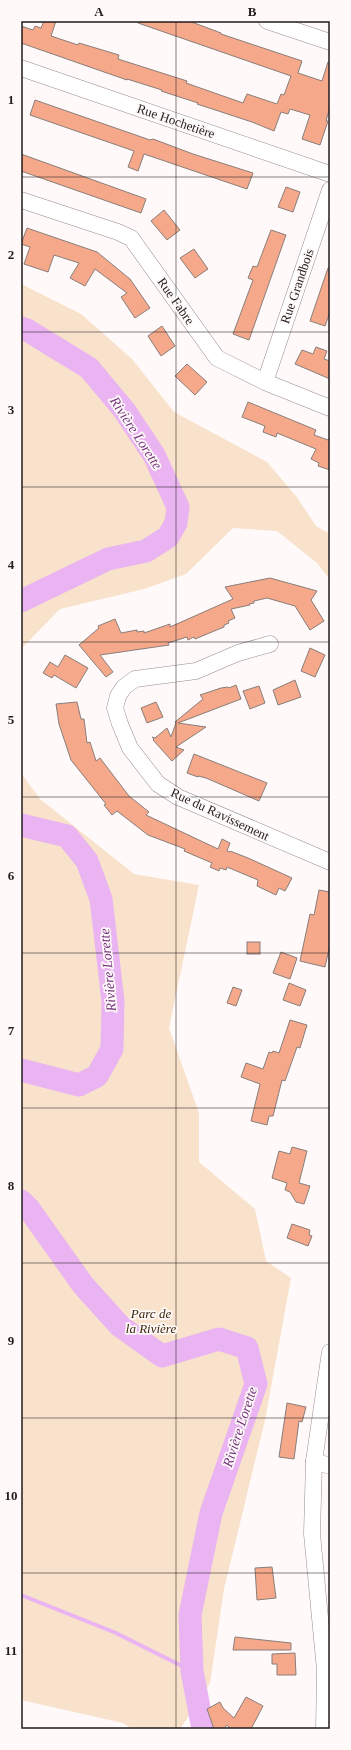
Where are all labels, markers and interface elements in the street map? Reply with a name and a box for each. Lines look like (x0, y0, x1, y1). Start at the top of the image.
text: A (94, 4, 104, 19)
text: B (248, 4, 257, 19)
text: 1 (8, 92, 14, 107)
street label: Rue Hochetière (135, 101, 217, 141)
text: 2 (8, 247, 14, 262)
street label: Rue Grandbois (277, 247, 317, 325)
street label: Rue Fabre (154, 275, 198, 328)
water label: Rivière Lorette (106, 393, 165, 472)
text: 3 (8, 402, 15, 417)
text: 4 (8, 557, 15, 572)
text: 5 (8, 712, 15, 727)
street label: Rue du Ravissement (168, 785, 272, 844)
text: 6 (8, 868, 15, 883)
water label: Rivière Lorette (97, 928, 119, 1013)
text: 7 (8, 1023, 15, 1038)
text: 8 (8, 1178, 15, 1193)
park label: Parc de la Rivière (126, 1306, 176, 1336)
text: 9 (8, 1333, 15, 1348)
water label: Rivière Lorette (220, 1385, 260, 1470)
text: 10 (5, 1488, 18, 1503)
text: 11 (5, 1643, 17, 1658)

